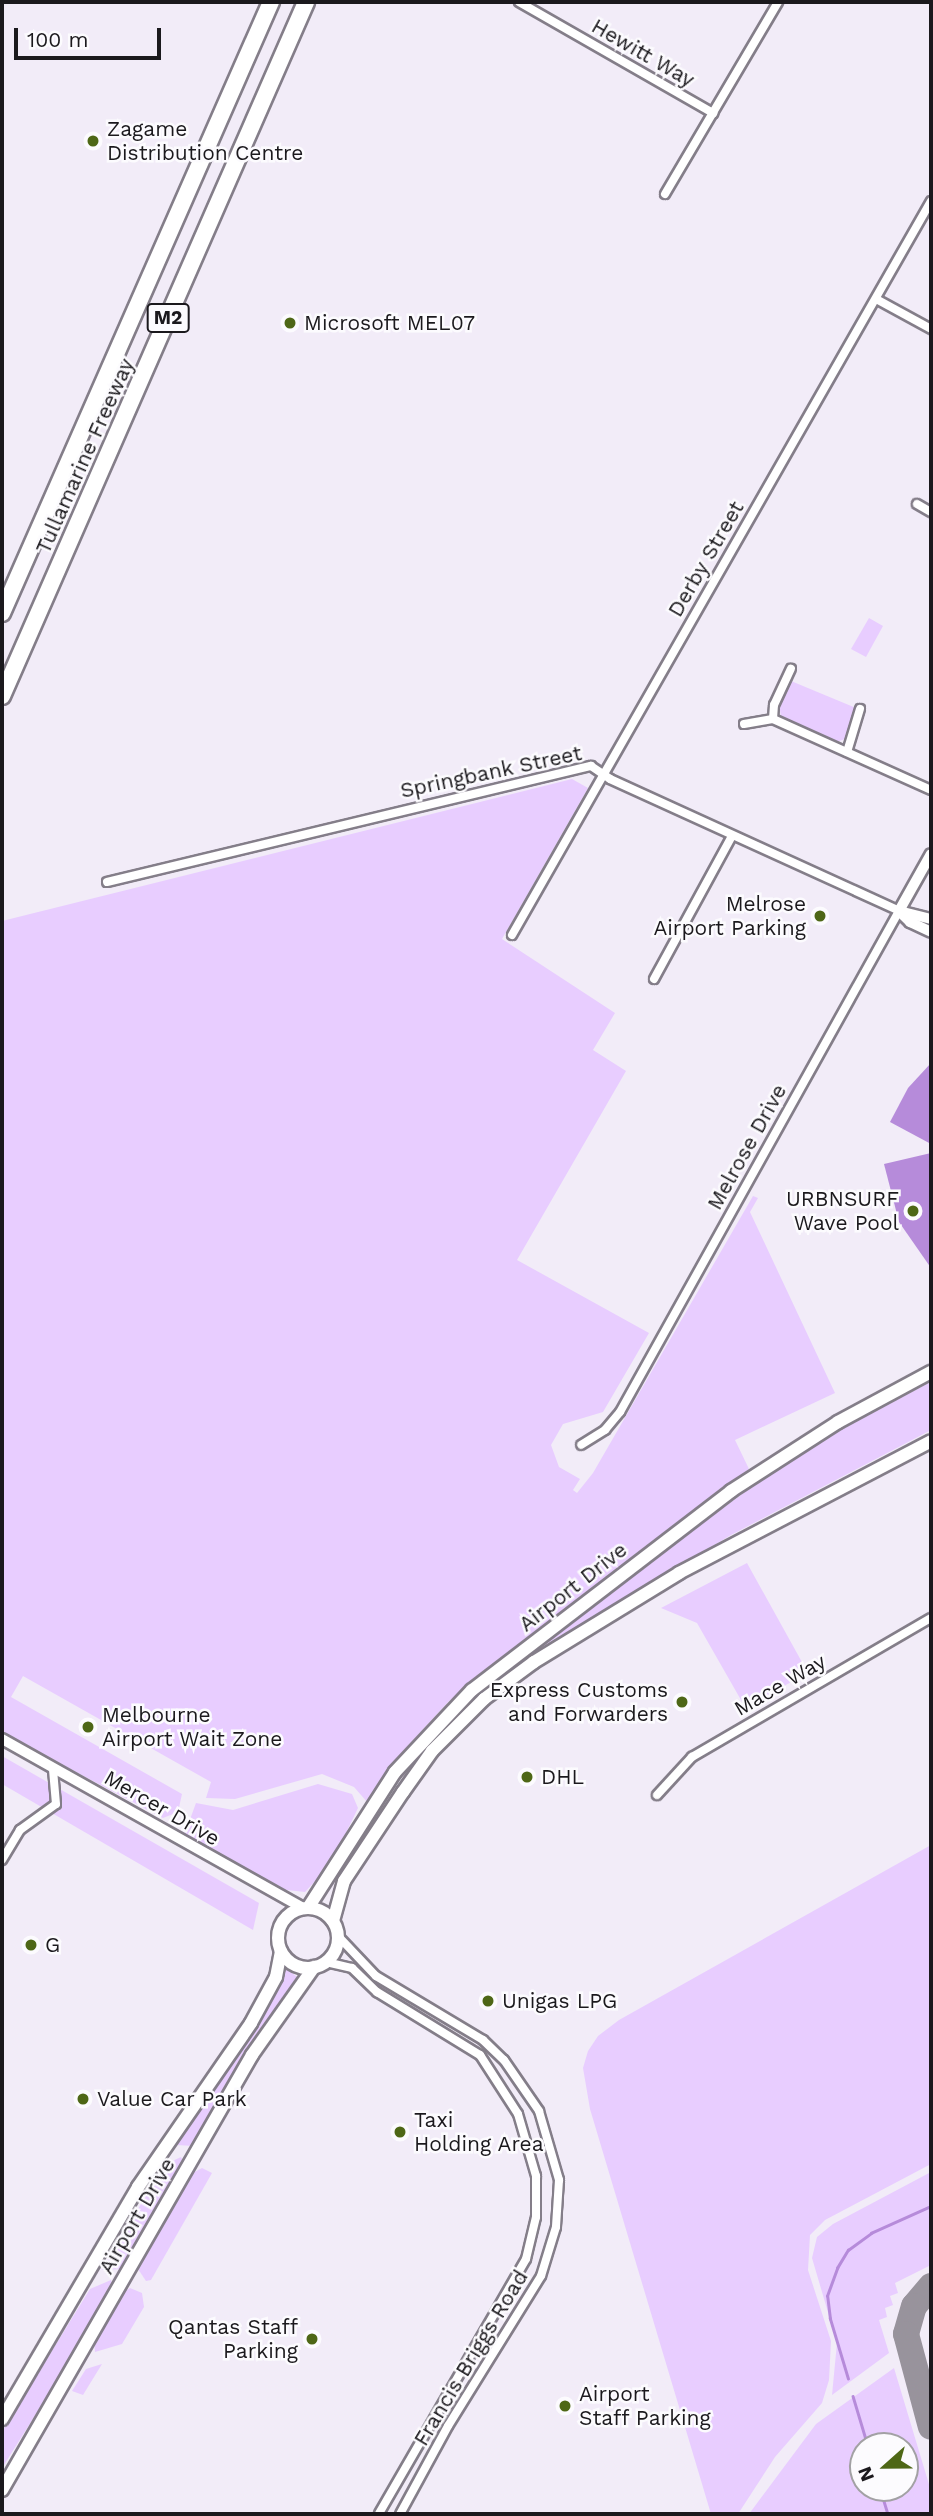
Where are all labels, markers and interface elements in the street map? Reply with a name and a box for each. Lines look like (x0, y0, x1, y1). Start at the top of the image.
street label: Hewitt Way (587, 13, 699, 93)
scale bar (18, 14, 164, 58)
text: 100 m (27, 27, 89, 52)
place label: Zagame Distribution Centre (107, 116, 303, 166)
marker: Zagame Distribution Centre (85, 133, 101, 149)
road number: M2 (145, 302, 191, 334)
place label: Microsoft MEL07 (304, 310, 475, 336)
marker: Microsoft MEL07 (282, 315, 298, 331)
street label: Tullamarine Freeway (31, 355, 139, 557)
street label: Derby Street (663, 496, 749, 622)
street label: Springbank Street (398, 740, 584, 804)
place label: Melrose Airport Parking (653, 891, 806, 941)
marker: Melrose Airport Parking (812, 908, 828, 924)
street label: Melrose Drive (702, 1080, 792, 1214)
place label: URBNSURF Wave Pool (786, 1186, 899, 1236)
marker: URBNSURF Wave Pool (905, 1203, 921, 1219)
street label: Airport Drive (514, 1537, 632, 1637)
street label: Mace Way (729, 1649, 831, 1721)
place label: Express Customs and Forwarders (490, 1677, 668, 1727)
marker: Express Customs and Forwarders (674, 1694, 690, 1710)
place label: Melbourne Airport Wait Zone (102, 1702, 283, 1752)
marker: Melbourne Airport Wait Zone (80, 1719, 96, 1735)
place label: DHL (541, 1764, 584, 1790)
street label: Mercer Drive (99, 1765, 225, 1851)
marker: DHL (519, 1769, 535, 1785)
place label: G (45, 1932, 60, 1958)
marker: G (23, 1937, 39, 1953)
place label: Unigas LPG (502, 1988, 617, 2014)
marker: Unigas LPG (480, 1993, 496, 2009)
place label: Value Car Park (97, 2086, 247, 2112)
marker: Value Car Park (75, 2091, 91, 2107)
place label: Taxi Holding Area (414, 2107, 544, 2157)
marker: Taxi Holding Area (392, 2124, 408, 2140)
street label: Airport Drive (94, 2153, 180, 2279)
street label: Francis Briggs Road (409, 2266, 533, 2450)
place label: Qantas Staff Parking (168, 2314, 298, 2364)
marker: Qantas Staff Parking (304, 2331, 320, 2347)
place label: Airport Staff Parking (579, 2381, 712, 2431)
marker: Airport Staff Parking (557, 2398, 573, 2414)
north arrow (849, 2432, 919, 2502)
text: N (853, 2463, 879, 2485)

